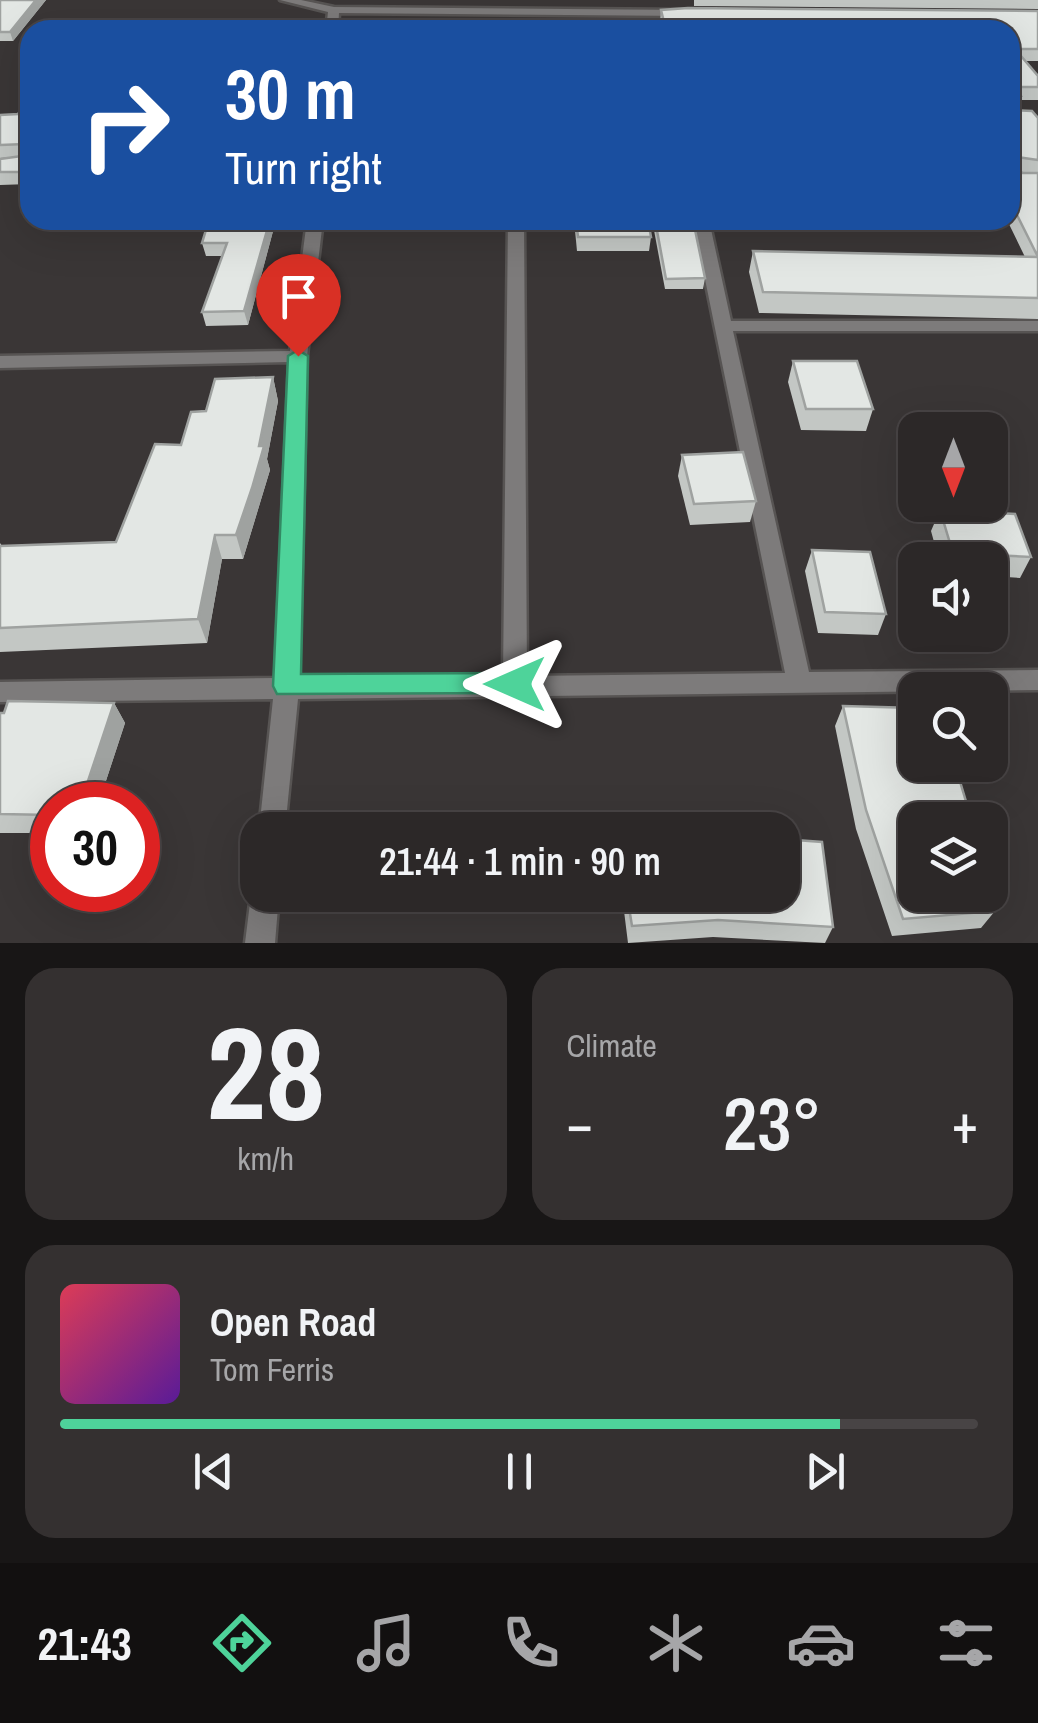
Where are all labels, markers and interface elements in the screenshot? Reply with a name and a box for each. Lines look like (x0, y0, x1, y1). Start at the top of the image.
text: 30 m (225, 47, 356, 141)
icon: right (60, 60, 190, 190)
text: Turn right (225, 137, 382, 198)
pin (256, 254, 341, 357)
icon: arrive (271, 269, 326, 324)
north arrow (898, 412, 1008, 522)
map controls (898, 412, 1008, 912)
button: sound (898, 542, 1008, 652)
position arrow (463, 632, 567, 736)
button: search (898, 672, 1008, 782)
speed limit sign: 30 (30, 782, 160, 912)
button: layers (898, 802, 1008, 912)
text: 21:44 · 1 min · 90 m (379, 836, 661, 887)
text: 28 (206, 984, 325, 1160)
text: Climate (567, 1024, 657, 1067)
text: 23° (723, 1072, 821, 1173)
text: − (567, 1086, 593, 1160)
text: + (952, 1086, 978, 1160)
text: km/h (237, 1137, 294, 1180)
text: Open Road (210, 1297, 376, 1348)
text: Tom Ferris (210, 1348, 334, 1391)
icon: previous (186, 1444, 241, 1499)
icon: pause (492, 1444, 547, 1499)
icon: next (798, 1444, 853, 1499)
icon: directions (207, 1608, 277, 1678)
icon: music (351, 1608, 421, 1678)
icon: phone (496, 1608, 566, 1678)
icon: climate (641, 1608, 711, 1678)
icon: car (786, 1608, 856, 1678)
icon: filters (931, 1608, 1001, 1678)
text: 21:43 (37, 1613, 132, 1674)

